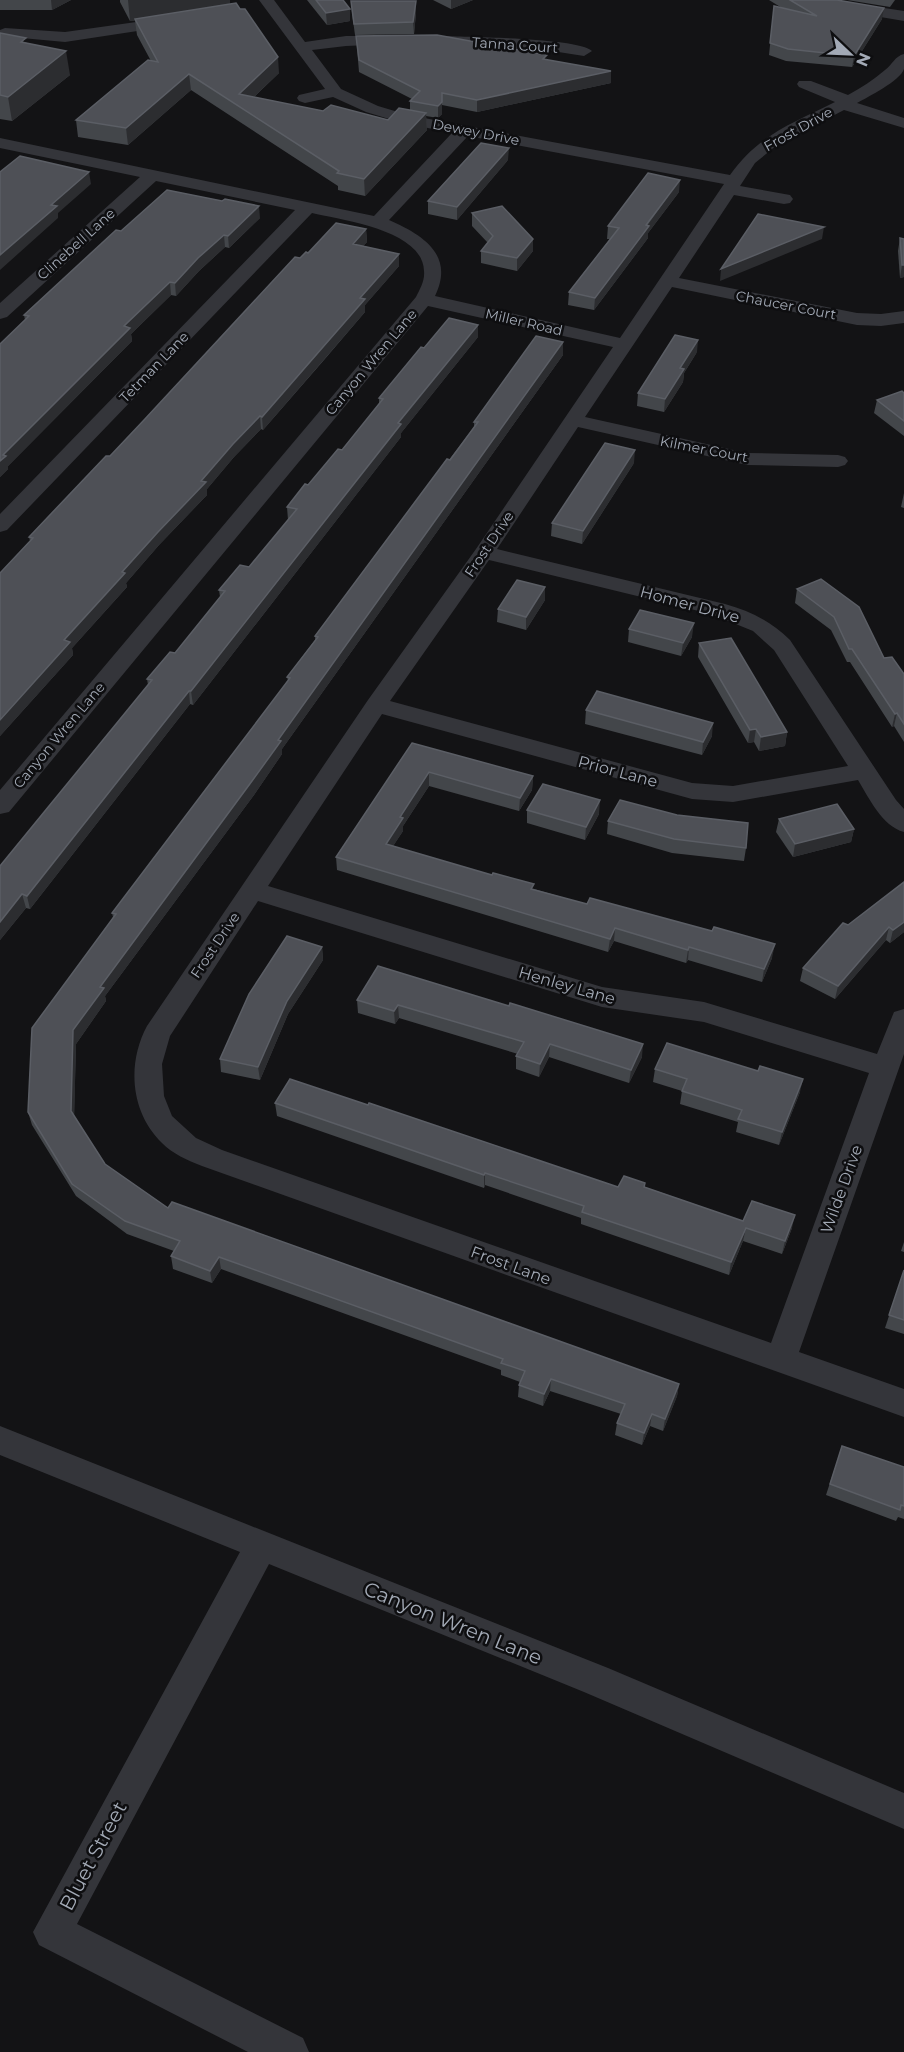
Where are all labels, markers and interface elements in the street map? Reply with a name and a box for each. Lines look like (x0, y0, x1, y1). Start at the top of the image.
north arrow (820, 24, 880, 84)
street label: Tanna Court (471, 33, 559, 57)
text: N (852, 50, 875, 69)
street label: Frost Drive (760, 103, 836, 155)
street label: Dewey Drive (431, 115, 521, 149)
street label: Clinebell Lane (33, 204, 119, 284)
street label: Chaucer Court (734, 286, 838, 324)
street label: Miller Road (483, 304, 565, 340)
street label: Canyon Wren Lane (321, 305, 421, 419)
street label: Tetman Lane (116, 328, 192, 406)
street label: Kilmer Court (658, 432, 750, 466)
street label: Frost Drive (460, 508, 518, 580)
street label: Homer Drive (638, 582, 742, 627)
street label: Canyon Wren Lane (9, 678, 109, 792)
street label: Prior Lane (576, 752, 660, 791)
street label: Frost Drive (186, 909, 244, 981)
street label: Henley Lane (516, 963, 617, 1008)
street label: Wilde Drive (817, 1142, 866, 1236)
street label: Frost Lane (468, 1242, 554, 1289)
street label: Canyon Wren Lane (360, 1576, 546, 1670)
street label: Bluet Street (54, 1797, 132, 1915)

